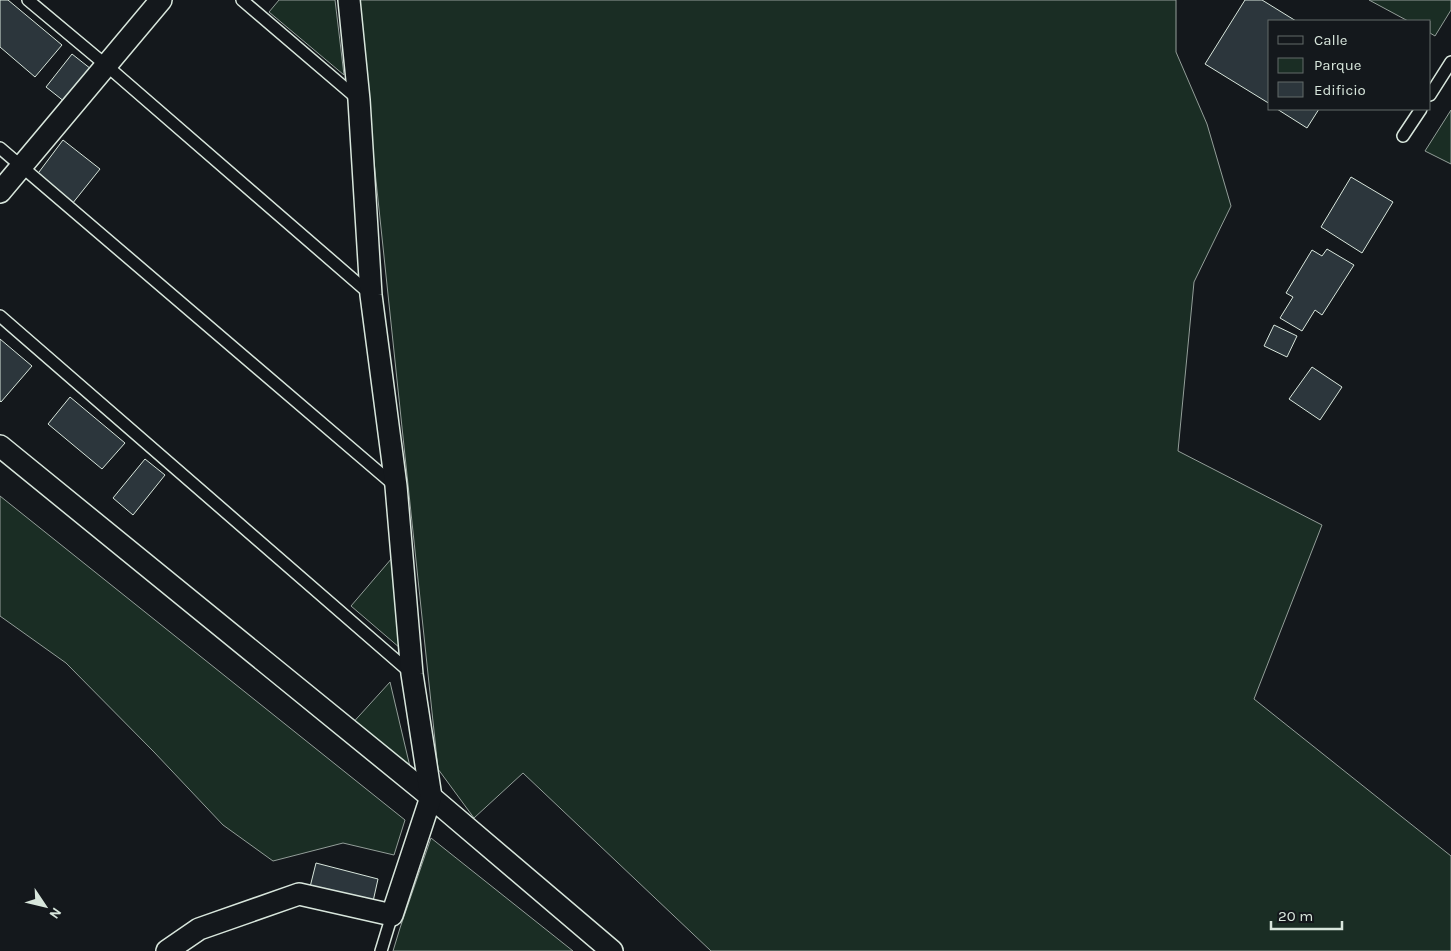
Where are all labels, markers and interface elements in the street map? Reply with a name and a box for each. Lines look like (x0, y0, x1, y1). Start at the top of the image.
legend (1268, 20, 1431, 110)
text: Calle (1314, 31, 1348, 49)
text: Parque (1314, 56, 1362, 74)
text: Edificio (1314, 81, 1366, 99)
north arrow (20, 881, 70, 931)
scale bar (1271, 898, 1342, 930)
text: N (45, 904, 65, 922)
text: 20 m (1278, 907, 1313, 925)

